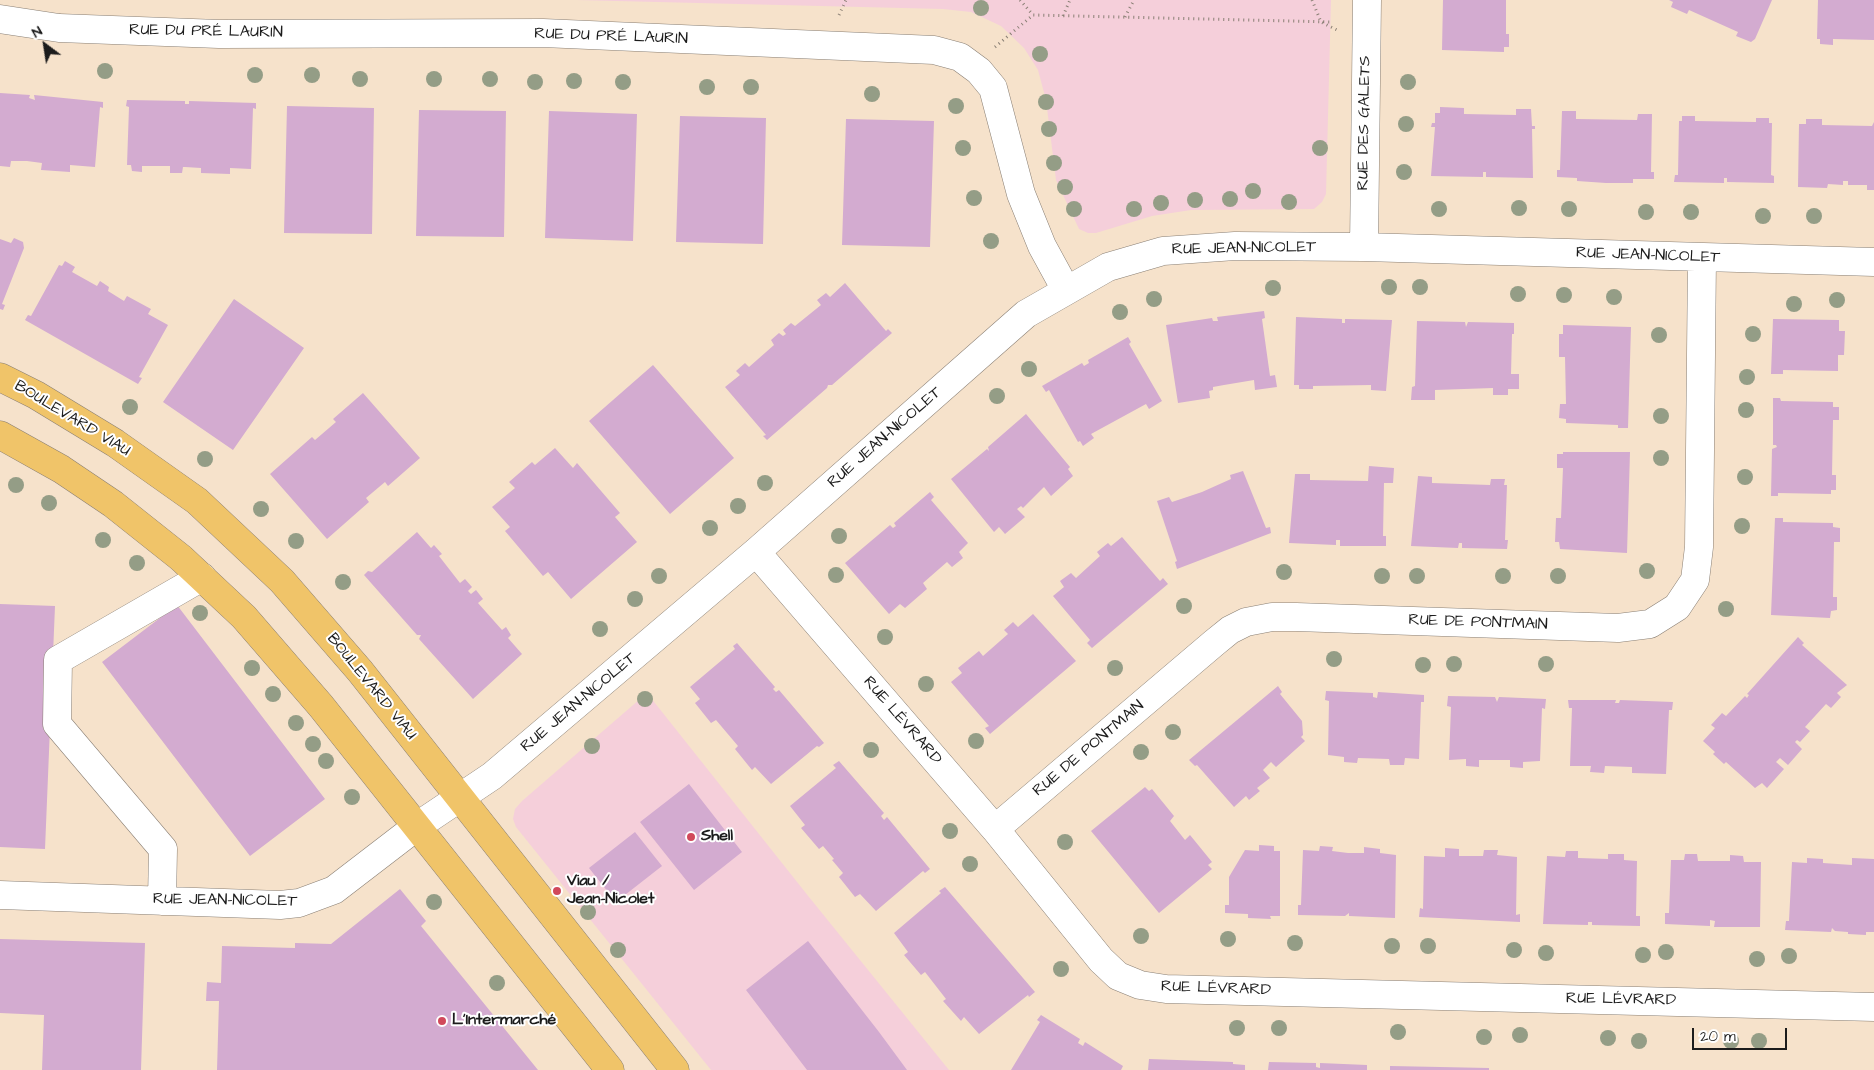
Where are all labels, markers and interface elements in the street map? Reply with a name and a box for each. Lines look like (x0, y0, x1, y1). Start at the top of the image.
north arrow (20, 20, 70, 70)
text: N (28, 21, 46, 43)
street label: RUE DU PRÉ LAURIN (129, 21, 283, 43)
street label: RUE DU PRÉ LAURIN (534, 25, 688, 49)
street label: RUE DES GALETS (1354, 55, 1376, 191)
street label: RUE JEAN-NICOLET (1172, 238, 1316, 260)
street label: RUE JEAN-NICOLET (1575, 244, 1721, 268)
street label: BOULEVARD VIAU (11, 377, 133, 461)
street label: RUE JEAN-NICOLET (824, 383, 946, 493)
street label: RUE DE PONTMAIN (1408, 611, 1548, 635)
street label: BOULEVARD VIAU (322, 630, 420, 744)
street label: RUE JEAN-NICOLET (517, 649, 641, 757)
street label: RUE LÉVRARD (859, 673, 945, 769)
street label: RUE DE PONTMAIN (1029, 697, 1149, 801)
place label: Shell (701, 827, 733, 847)
marker: Shell (685, 831, 697, 843)
place label: Viau / Jean-Nicolet (567, 872, 654, 910)
marker: Viau / Jean-Nicolet (551, 885, 563, 897)
street label: RUE JEAN-NICOLET (153, 890, 297, 912)
street label: RUE LÉVRARD (1161, 977, 1271, 1001)
street label: RUE LÉVRARD (1566, 989, 1676, 1011)
place label: L'Intermarché (452, 1011, 556, 1031)
marker: L'Intermarché (436, 1015, 448, 1027)
scale bar (1694, 1018, 1789, 1050)
text: 20 m (1700, 1026, 1736, 1047)

